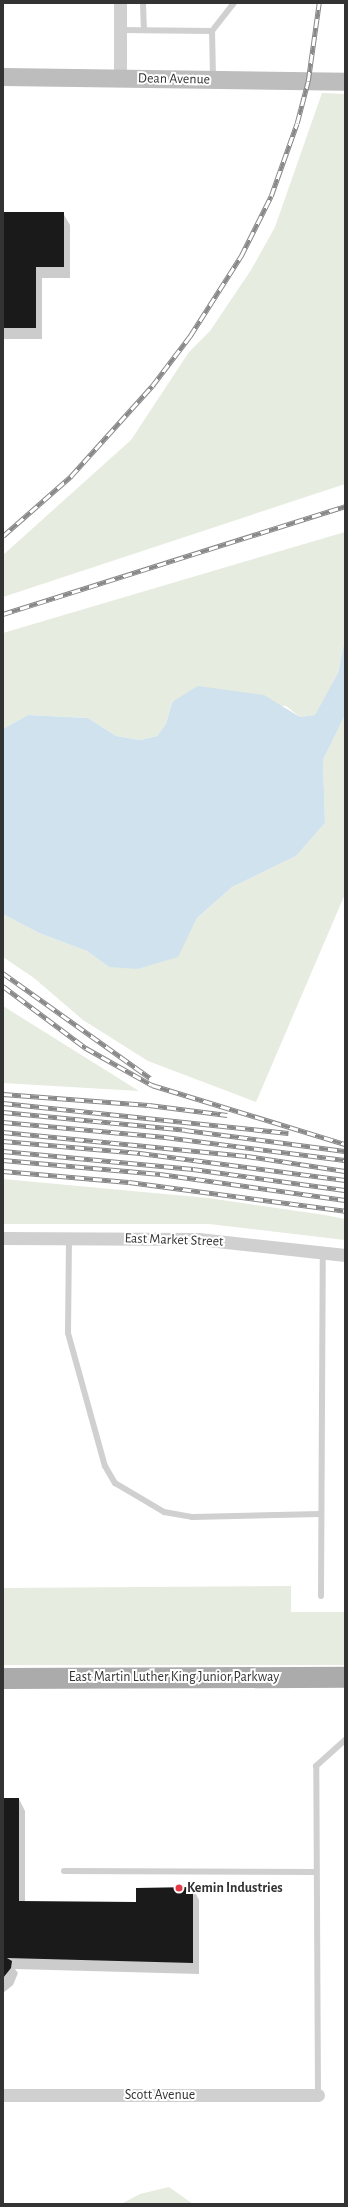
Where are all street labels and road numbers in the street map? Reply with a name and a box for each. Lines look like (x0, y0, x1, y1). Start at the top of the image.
street label: Dean Avenue (138, 70, 210, 88)
street label: East Market Street (124, 1230, 224, 1250)
street label: East Martin Luther King Junior Parkway (69, 1669, 279, 1685)
street label: Scott Avenue (125, 2087, 195, 2103)

